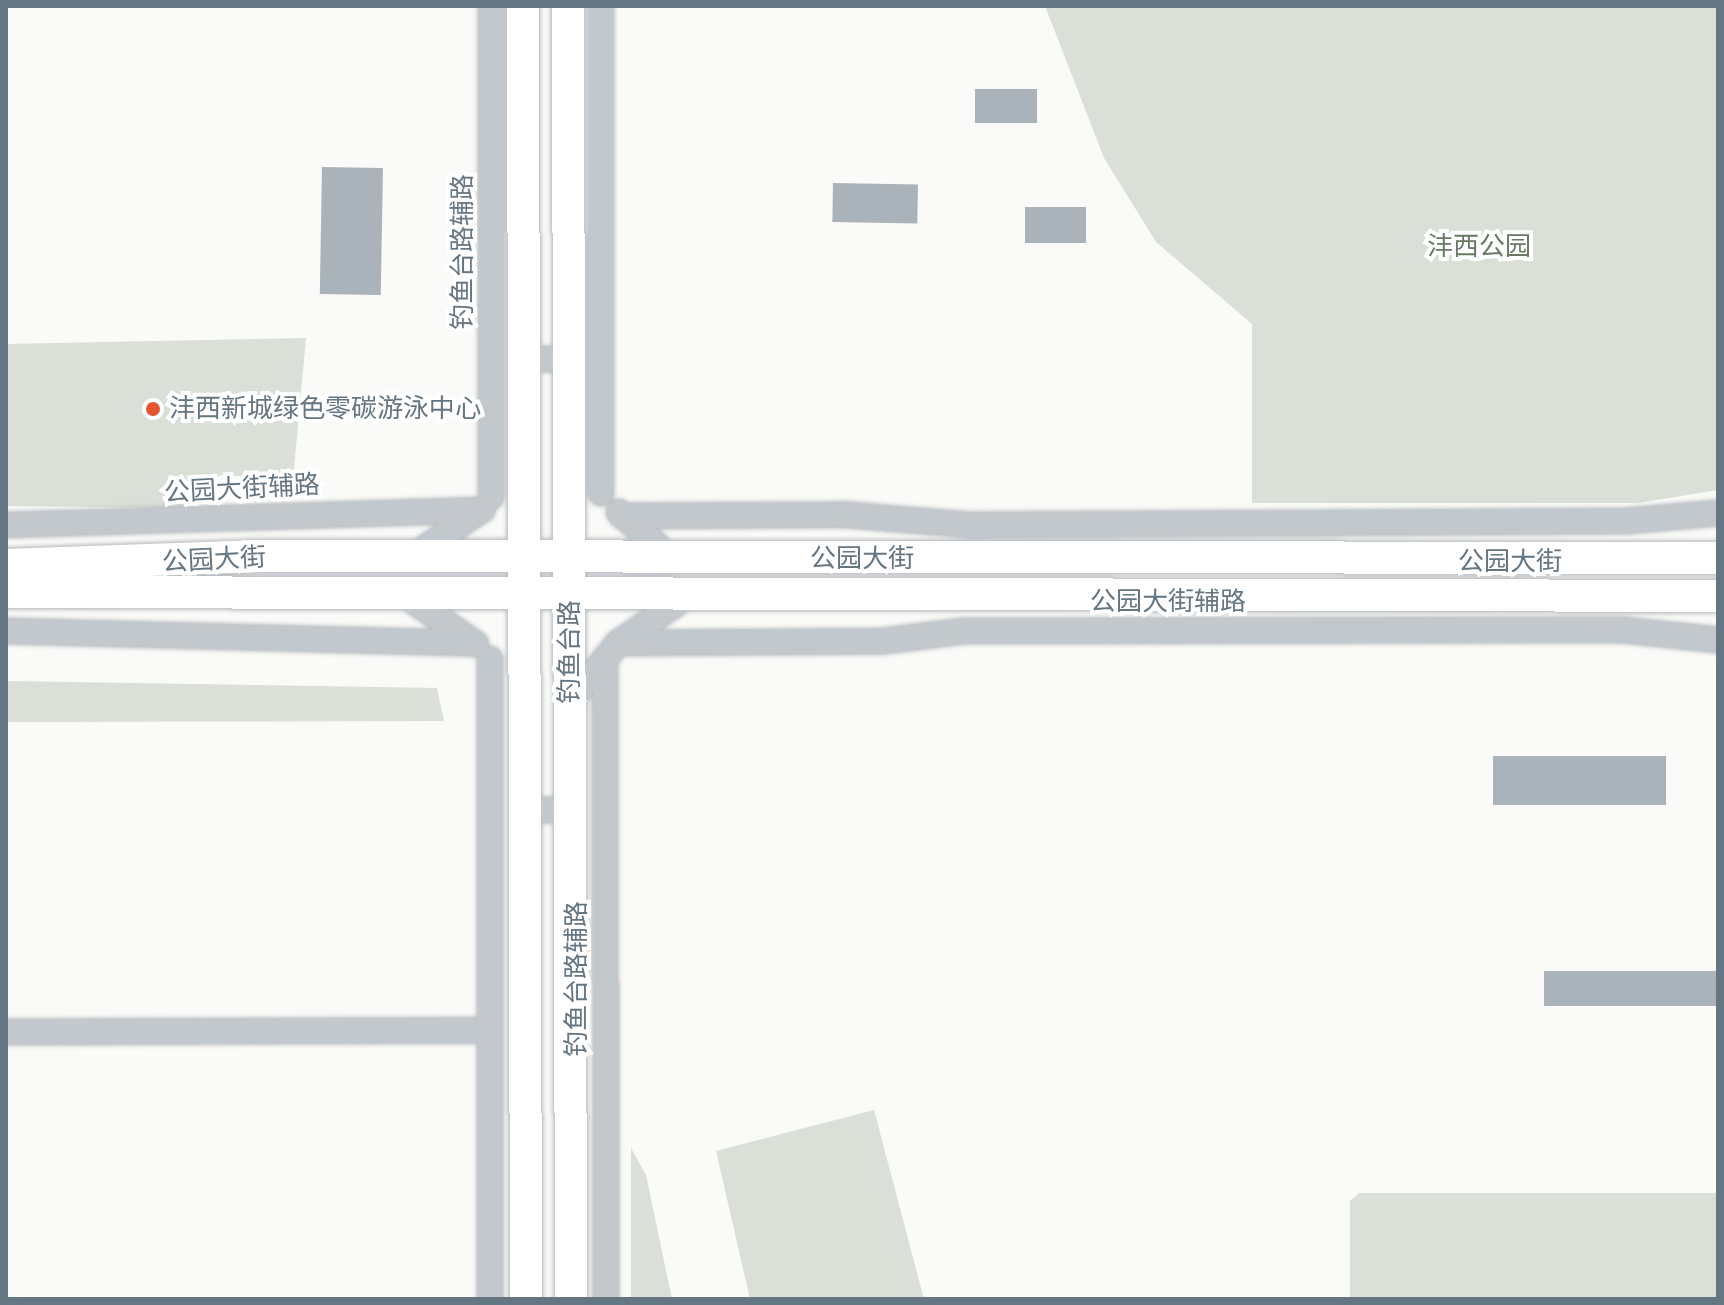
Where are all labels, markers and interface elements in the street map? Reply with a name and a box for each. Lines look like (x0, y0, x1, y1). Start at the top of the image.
street label: 钓鱼台路辅路 (447, 174, 479, 330)
park label: 沣西公园 (1427, 231, 1531, 263)
place label: 沣西新城绿色零碳游泳中心 (169, 393, 481, 425)
marker: 沣西新城绿色零碳游泳中心 (144, 400, 162, 418)
street label: 公园大街辅路 (163, 469, 321, 509)
street label: 公园大街 (161, 542, 267, 578)
street label: 公园大街 (810, 543, 914, 575)
street label: 公园大街 (1458, 546, 1562, 578)
street label: 公园大街辅路 (1090, 586, 1246, 618)
street label: 钓鱼台路 (554, 600, 586, 704)
street label: 钓鱼台路辅路 (561, 901, 593, 1057)

